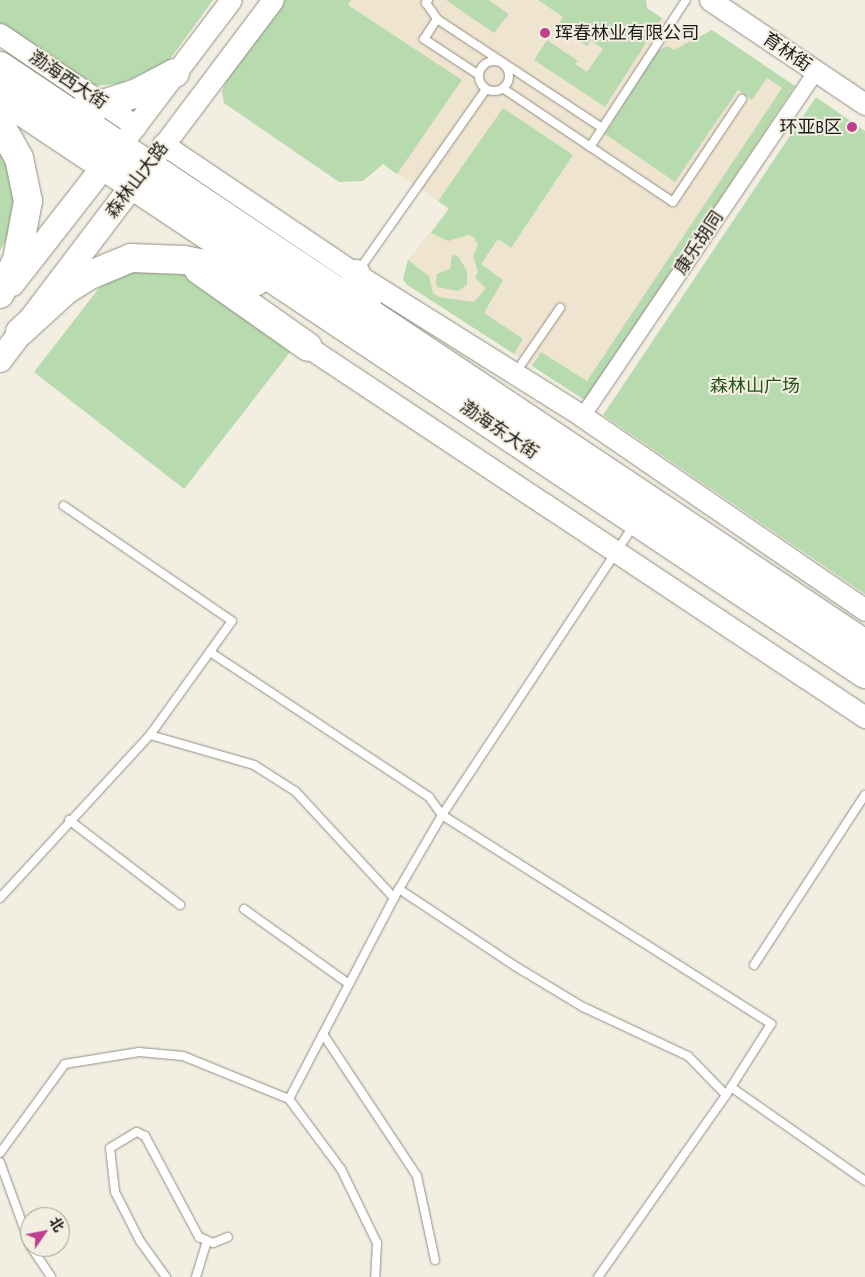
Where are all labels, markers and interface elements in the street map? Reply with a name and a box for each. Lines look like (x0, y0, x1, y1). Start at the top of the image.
place label: 珲春林业有限公司 (555, 22, 699, 44)
marker: 珲春林业有限公司 (539, 27, 551, 39)
street label: 育林街 (759, 28, 815, 76)
street label: 渤海西大街 (25, 46, 111, 114)
place label: 环亚B区 (780, 116, 842, 138)
marker: 环亚B区 (846, 121, 858, 133)
street label: 森林山大路 (101, 138, 173, 222)
street label: 康乐胡同 (670, 207, 728, 279)
park label: 森林山广场 (710, 375, 800, 397)
street label: 渤海东大街 (456, 396, 542, 464)
north arrow (20, 1207, 70, 1257)
text: 北 (45, 1214, 68, 1235)

